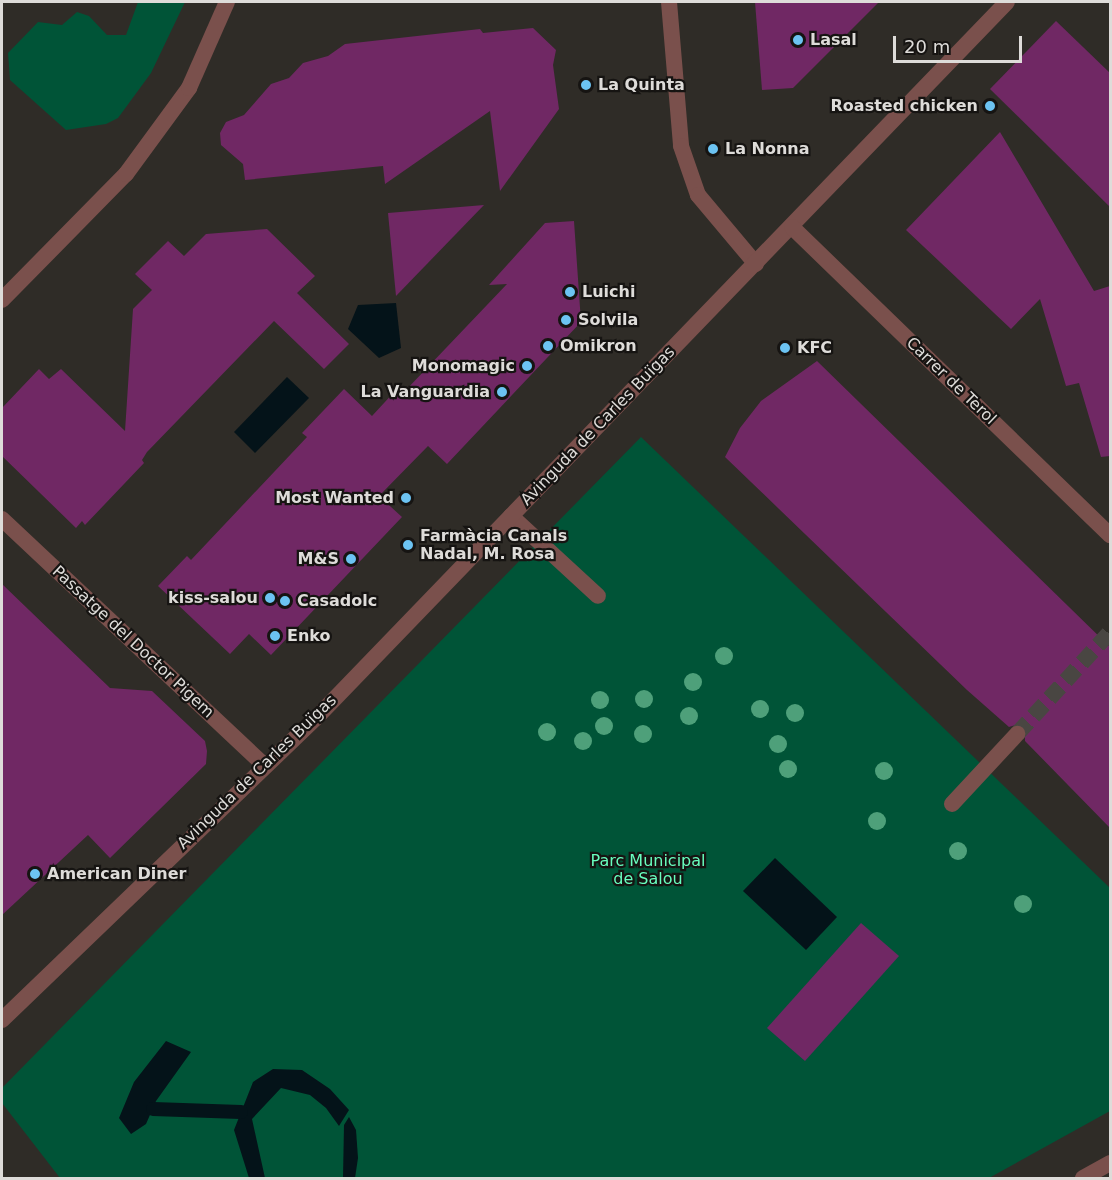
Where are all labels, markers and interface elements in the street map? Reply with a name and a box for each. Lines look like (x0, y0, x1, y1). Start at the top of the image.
scale bar (896, 24, 1025, 62)
place label: Lasal (810, 30, 857, 50)
marker: Lasal (791, 33, 805, 47)
text: 20 m (904, 36, 950, 57)
place label: La Quinta (598, 75, 685, 95)
marker: La Quinta (579, 78, 593, 92)
place label: Roasted chicken (831, 96, 978, 116)
marker: Roasted chicken (983, 99, 997, 113)
place label: La Nonna (725, 139, 810, 159)
marker: La Nonna (706, 142, 720, 156)
place label: Luichi (582, 282, 635, 302)
marker: Luichi (563, 285, 577, 299)
place label: Solvila (578, 310, 638, 330)
marker: Solvila (559, 313, 573, 327)
street label: Carrer de Terol (902, 333, 1000, 429)
place label: Omikron (560, 336, 637, 356)
place label: KFC (797, 338, 832, 358)
marker: Omikron (541, 339, 555, 353)
marker: KFC (778, 341, 792, 355)
street label: Avinguda de Carles Buïgas (517, 342, 679, 510)
place label: Monomagic (412, 356, 515, 376)
marker: Monomagic (520, 359, 534, 373)
place label: La Vanguardia (360, 382, 490, 402)
marker: La Vanguardia (495, 385, 509, 399)
place label: Most Wanted (275, 488, 394, 508)
marker: Most Wanted (399, 491, 413, 505)
place label: Farmàcia Canals Nadal, M. Rosa (420, 526, 567, 564)
marker: Farmàcia Canals Nadal, M. Rosa (401, 538, 415, 552)
place label: M&S (298, 549, 339, 569)
marker: M&S (344, 552, 358, 566)
street label: Passatge del Doctor Pigem (48, 562, 218, 722)
place label: kiss-salou (168, 588, 258, 608)
marker: kiss-salou (263, 591, 277, 605)
place label: Casadolc (297, 591, 377, 611)
marker: Casadolc (278, 594, 292, 608)
place label: Enko (287, 626, 331, 646)
marker: Enko (268, 629, 282, 643)
street label: Avinguda de Carles Buïgas (173, 691, 341, 853)
park label: Parc Municipal de Salou (590, 851, 706, 889)
place label: American Diner (47, 864, 186, 884)
marker: American Diner (28, 867, 42, 881)

